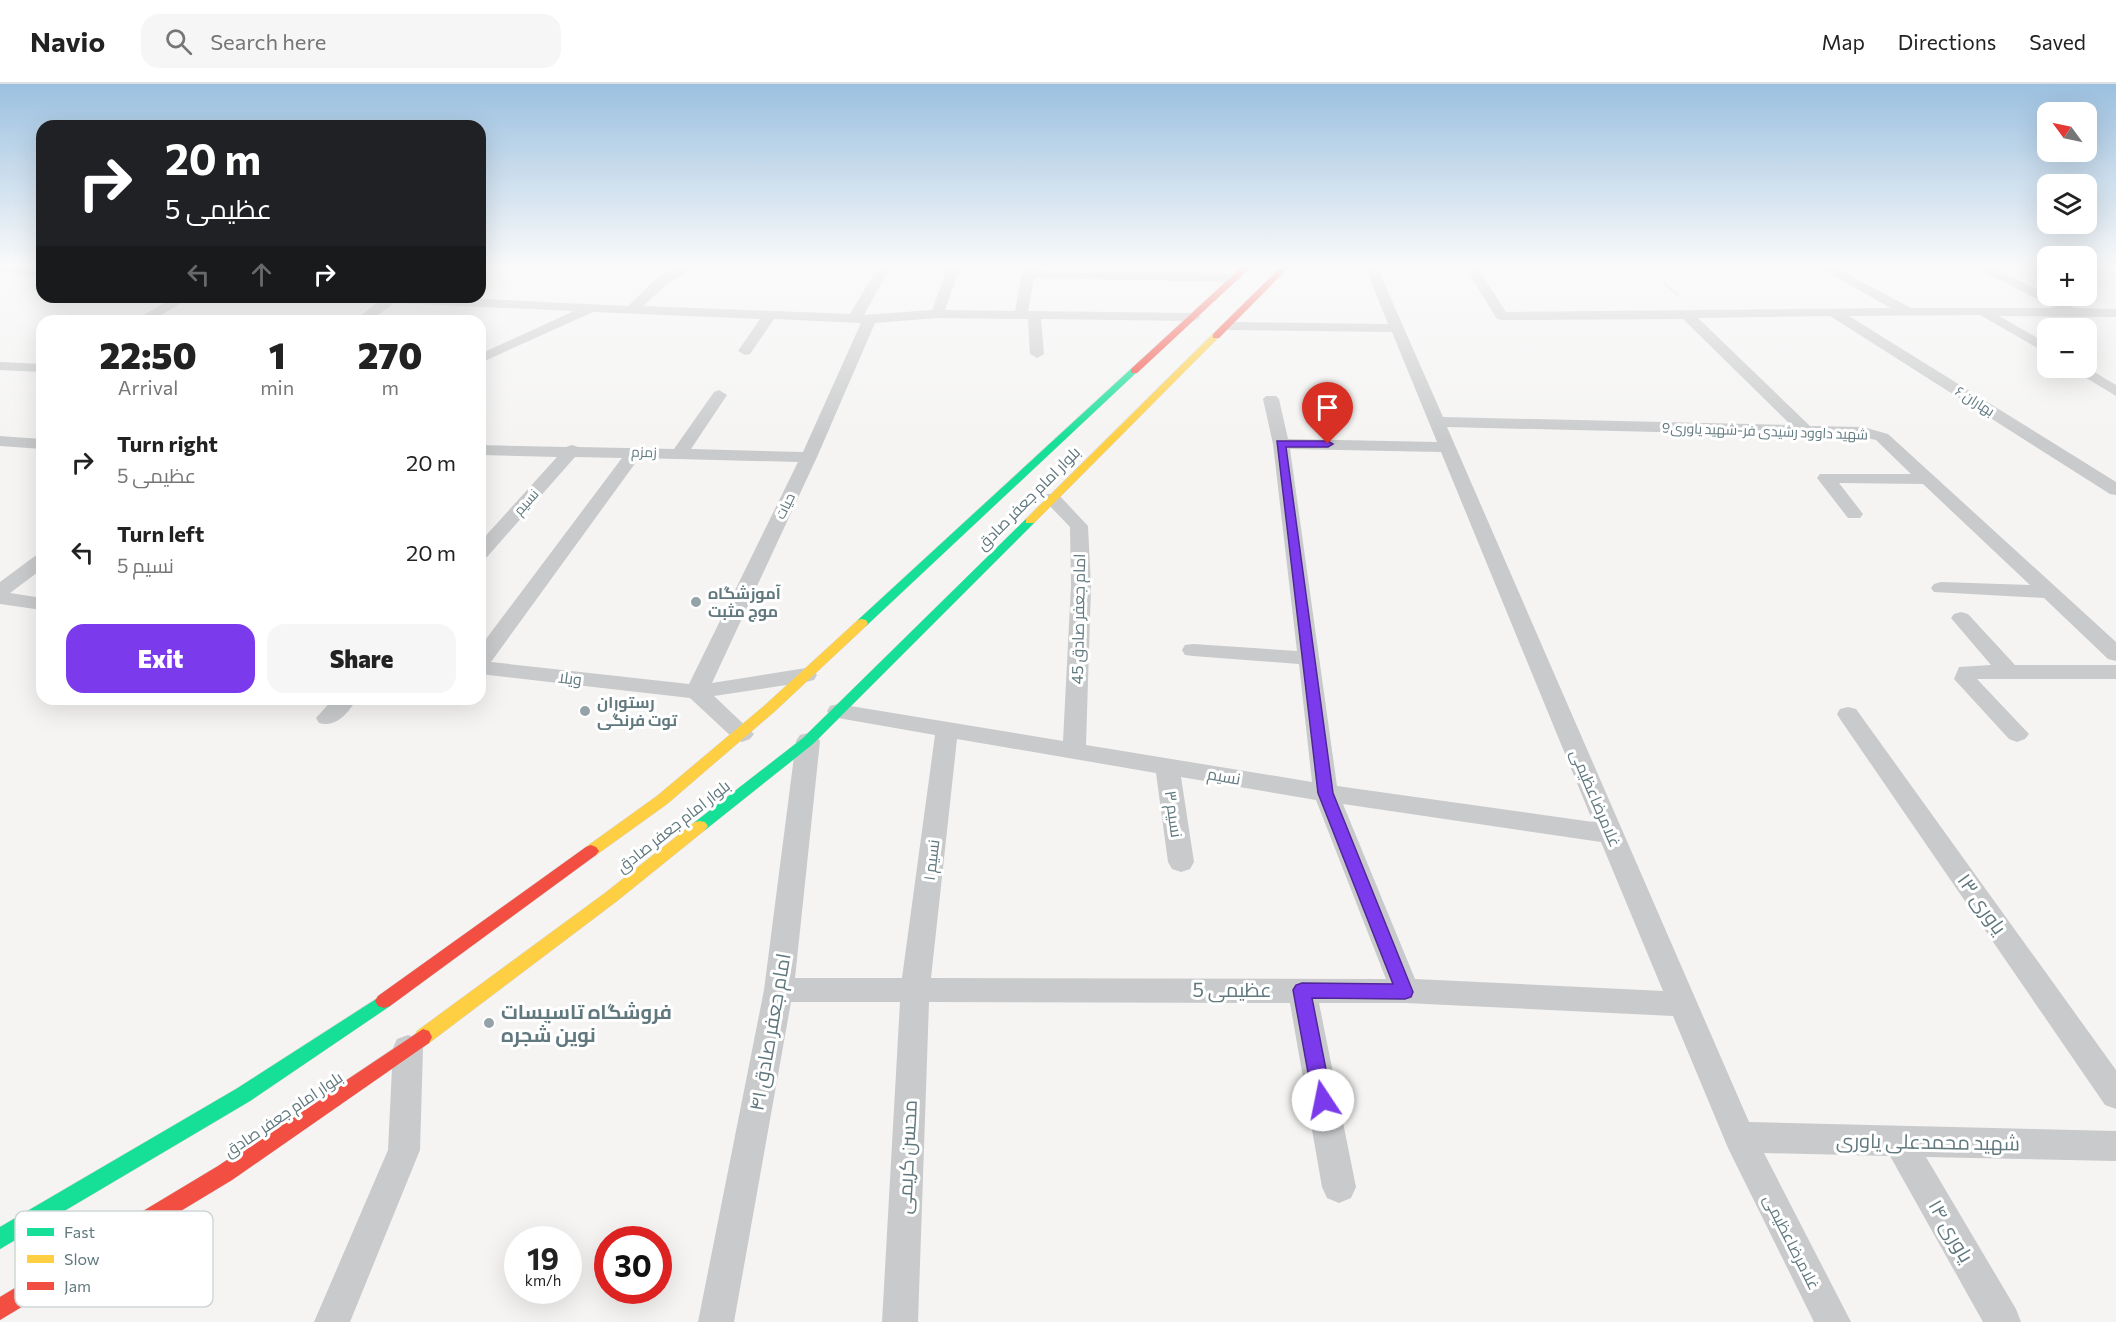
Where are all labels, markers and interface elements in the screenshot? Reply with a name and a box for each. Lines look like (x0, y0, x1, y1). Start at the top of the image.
search box (141, 14, 561, 68)
text: Navio (30, 24, 105, 58)
icon: search (162, 25, 195, 58)
text: Search here (210, 28, 326, 55)
text: Map (1822, 29, 1865, 54)
text: Directions (1898, 29, 1996, 54)
text: Saved (2029, 29, 2086, 54)
north arrow (2037, 102, 2097, 162)
map controls (2037, 102, 2097, 378)
text: 20 m (165, 132, 261, 184)
icon: right (66, 144, 144, 222)
button: layers (2037, 174, 2097, 234)
text: عظیمی 5 (165, 192, 272, 225)
button: + (2037, 246, 2097, 306)
icon: left (182, 258, 215, 291)
icon: ahead (245, 258, 278, 291)
icon: right (308, 258, 341, 291)
button: − (2037, 318, 2097, 378)
text: 22:50 (100, 332, 197, 376)
text: 1 (269, 332, 286, 376)
text: 270 (358, 332, 422, 376)
text: Arrival (118, 375, 178, 399)
text: min (260, 375, 294, 399)
text: m (381, 375, 399, 399)
pin (1302, 382, 1353, 444)
street label: بهاران ۶ (1952, 382, 1998, 419)
icon: arrive (1311, 391, 1344, 424)
street label: شهید داوود رشیدی فر-شهید یاوری9 (1662, 418, 1868, 443)
text: Turn right (117, 430, 218, 457)
street label: بلوار امام جعفر صادق (972, 442, 1086, 556)
street label: زمزم (631, 443, 657, 462)
icon: right (66, 446, 99, 479)
text: 20 m (406, 449, 456, 476)
text: عظیمی 5 (117, 463, 196, 487)
street label: نسیم (510, 485, 543, 520)
street label: حیات (771, 490, 798, 522)
text: Turn left (117, 520, 204, 547)
icon: left (66, 536, 99, 569)
text: 20 m (406, 539, 456, 566)
text: نسیم 5 (117, 553, 174, 577)
street label: امام جعفر صادق 45 (1067, 553, 1091, 685)
place label: آموزشگاه موج مثبت (708, 583, 781, 622)
marker: آموزشگاه موج مثبت (689, 595, 703, 609)
button: Exit (66, 624, 255, 693)
button: Share (267, 624, 456, 693)
street label: ویلا (557, 667, 583, 689)
place label: رستوران توت فرنگی (597, 692, 678, 730)
marker: رستوران توت فرنگی (578, 704, 592, 718)
street label: غلامرضاعظیمی (1566, 746, 1626, 850)
street label: نسیم (1206, 763, 1242, 791)
street label: بلوار امام جعفر صادق (612, 775, 735, 878)
street label: نسیم ۳ (1159, 789, 1187, 839)
street label: نسیم ۱ (919, 838, 945, 882)
street label: یاوری ۱۳ (1952, 868, 2013, 940)
street label: امام جعفر صادق ۴۱ (743, 951, 798, 1113)
street label: عظیمی 5 (1192, 977, 1272, 1003)
place label: فروشگاه تاسیسات نوین شجره (501, 999, 672, 1047)
marker: فروشگاه تاسیسات نوین شجره (482, 1016, 496, 1030)
street label: بلوار امام جعفر صادق (220, 1067, 347, 1163)
position arrow (1291, 1068, 1355, 1132)
street label: محسن کریمی (891, 1099, 923, 1215)
street label: شهید محمدعلی یاوری (1836, 1127, 2020, 1157)
street label: غلامرضاعظیمی (1759, 1191, 1825, 1293)
street label: یاوری ۱۴ (1923, 1195, 1980, 1268)
legend (15, 1211, 213, 1307)
text: Fast (64, 1222, 95, 1241)
speed limit sign: 30 (594, 1226, 672, 1304)
text: 19 (527, 1239, 559, 1276)
text: Slow (64, 1249, 100, 1268)
text: km/h (525, 1271, 561, 1289)
text: Jam (64, 1276, 91, 1295)

